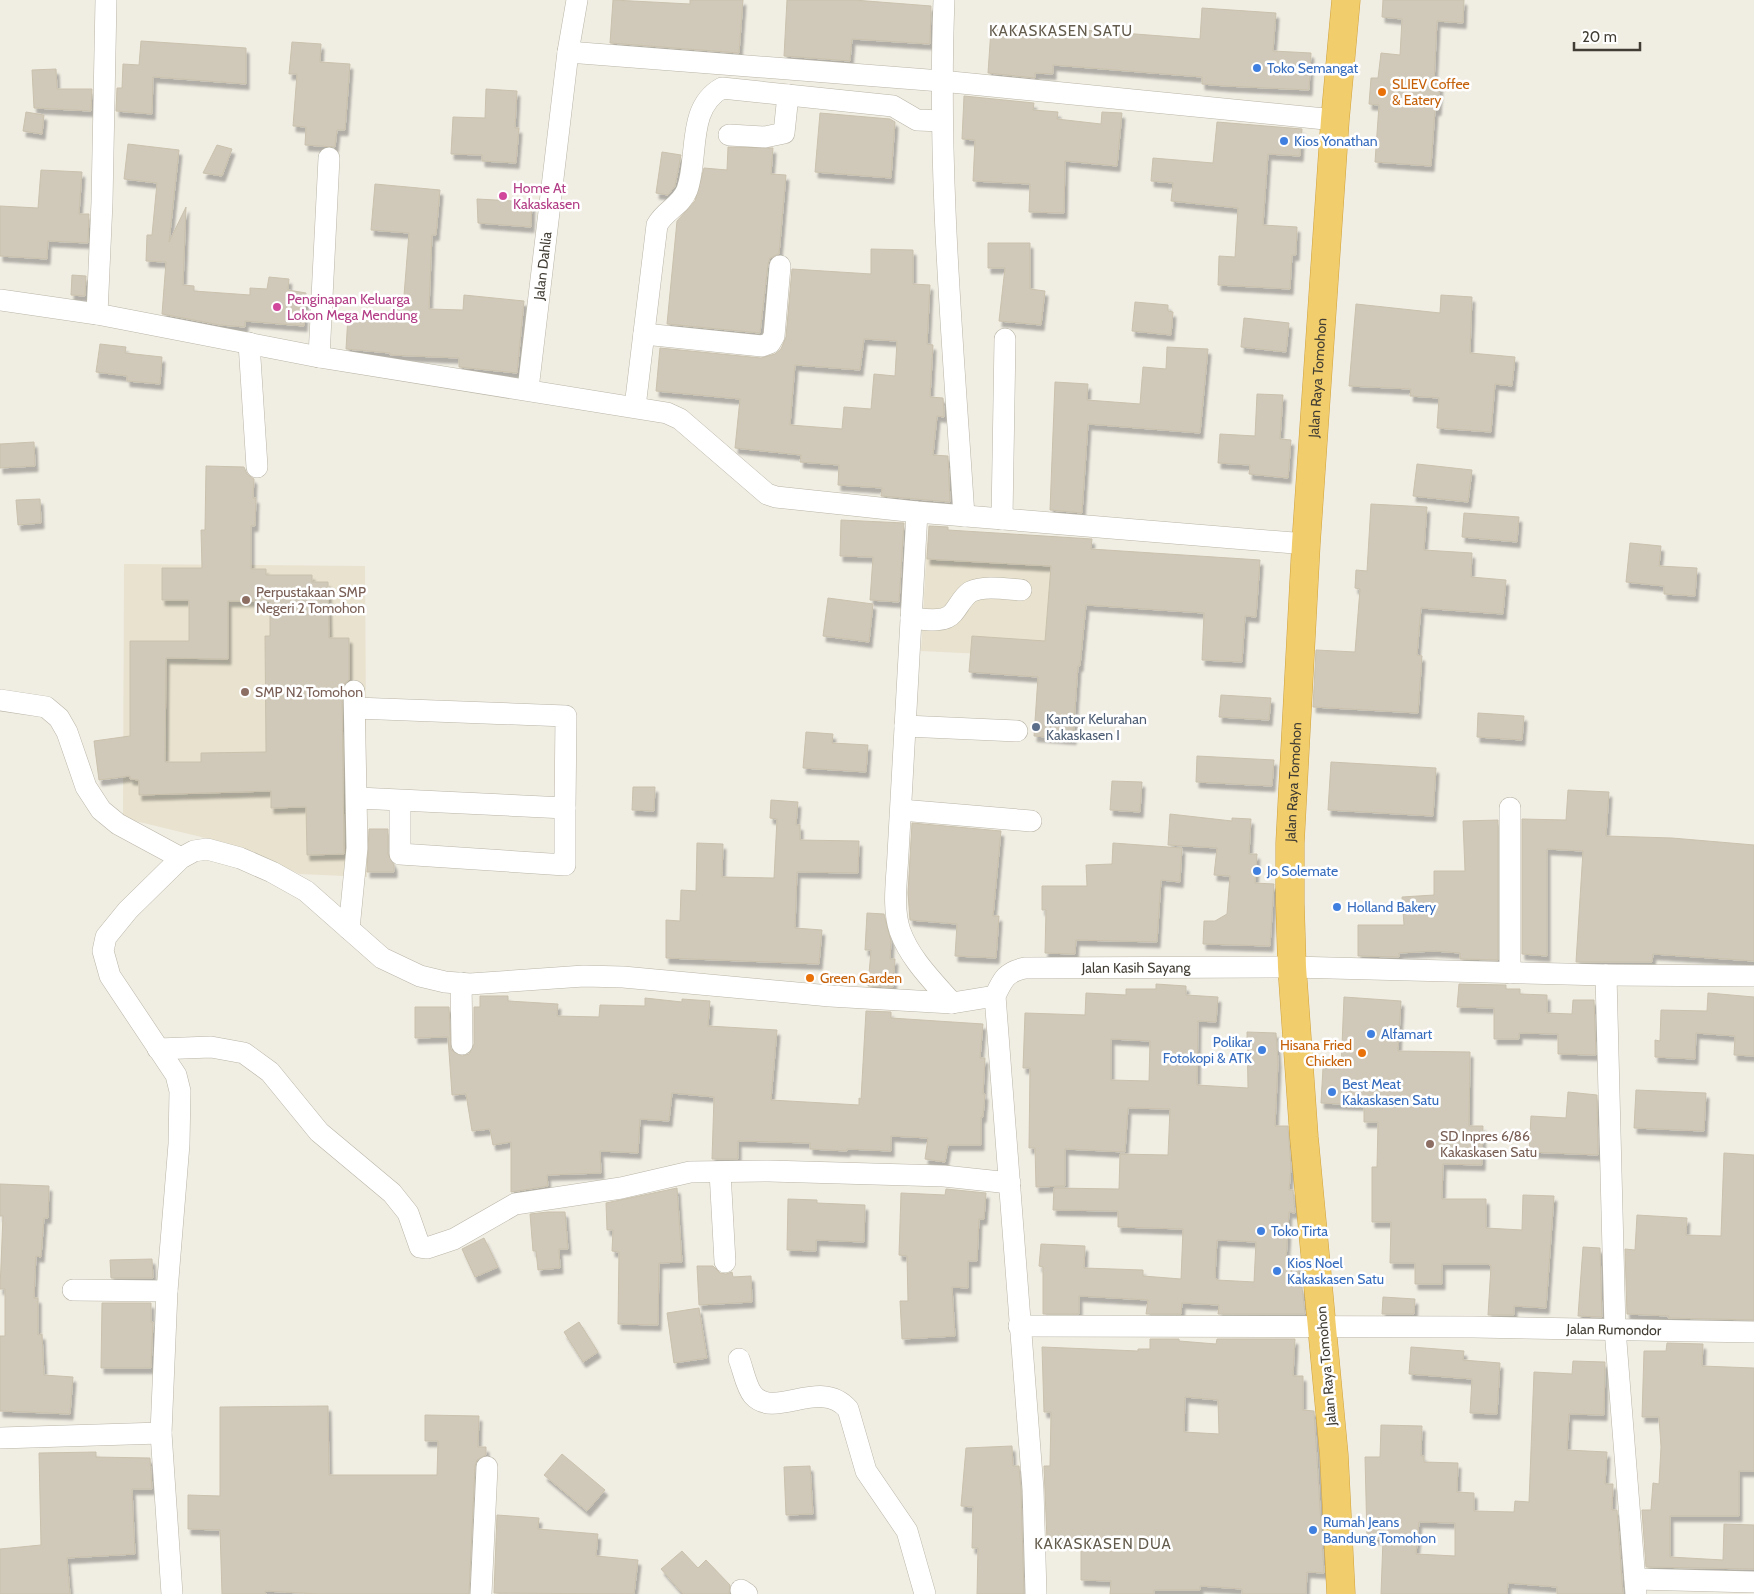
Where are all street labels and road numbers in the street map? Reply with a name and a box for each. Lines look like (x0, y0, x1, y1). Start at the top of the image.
street label: Jalan Dahlia (530, 230, 556, 302)
street label: Jalan Raya Tomohon (1304, 317, 1330, 439)
street label: Jalan Raya Tomohon (1281, 722, 1305, 844)
street label: Jalan Kasih Sayang (1081, 958, 1191, 977)
street label: Jalan Raya Tomohon (1312, 1305, 1340, 1428)
street label: Jalan Rumondor (1566, 1320, 1662, 1339)

